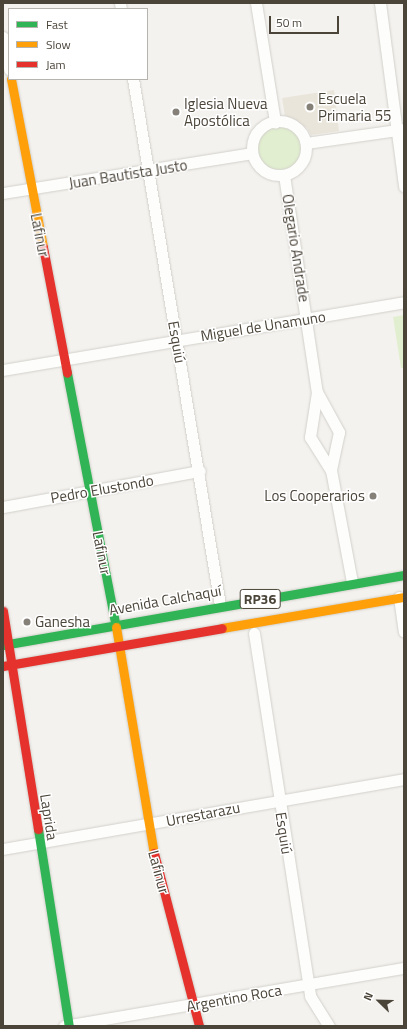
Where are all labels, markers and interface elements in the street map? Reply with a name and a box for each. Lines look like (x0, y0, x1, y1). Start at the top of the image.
legend (8, 8, 148, 80)
scale bar (271, 8, 341, 34)
text: 50 m (276, 13, 302, 32)
text: Fast (46, 15, 68, 34)
text: Slow (46, 35, 71, 54)
text: Jam (46, 55, 66, 74)
place label: Escuela Primaria 55 (318, 89, 392, 124)
place label: Iglesia Nueva Apostólica (184, 94, 268, 129)
marker: Escuela Primaria 55 (305, 102, 315, 112)
marker: Iglesia Nueva Apostólica (171, 107, 181, 117)
street label: Juan Bautista Justo (67, 156, 189, 192)
street label: Olegario Andrade (279, 193, 313, 303)
street label: Lafinur (27, 212, 53, 258)
street label: Miguel de Unamuno (199, 307, 327, 345)
street label: Esquiú (164, 320, 190, 364)
street label: Pedro Elustondo (49, 471, 155, 507)
place label: Los Cooperarios (264, 487, 365, 505)
marker: Los Cooperarios (368, 491, 378, 501)
street label: Lafinur (89, 530, 115, 576)
street label: Avenida Calchaquí (107, 581, 223, 619)
road number: RP36 (239, 587, 281, 611)
place label: Ganesha (35, 613, 90, 631)
marker: Ganesha (22, 617, 32, 627)
street label: Laprida (36, 793, 62, 841)
street label: Urrestarazu (165, 798, 241, 830)
street label: Esquiú (272, 811, 296, 855)
street label: Lafinur (145, 848, 173, 896)
street label: Argentino Roca (185, 981, 283, 1015)
north arrow (359, 981, 399, 1021)
text: N (359, 990, 377, 1003)

